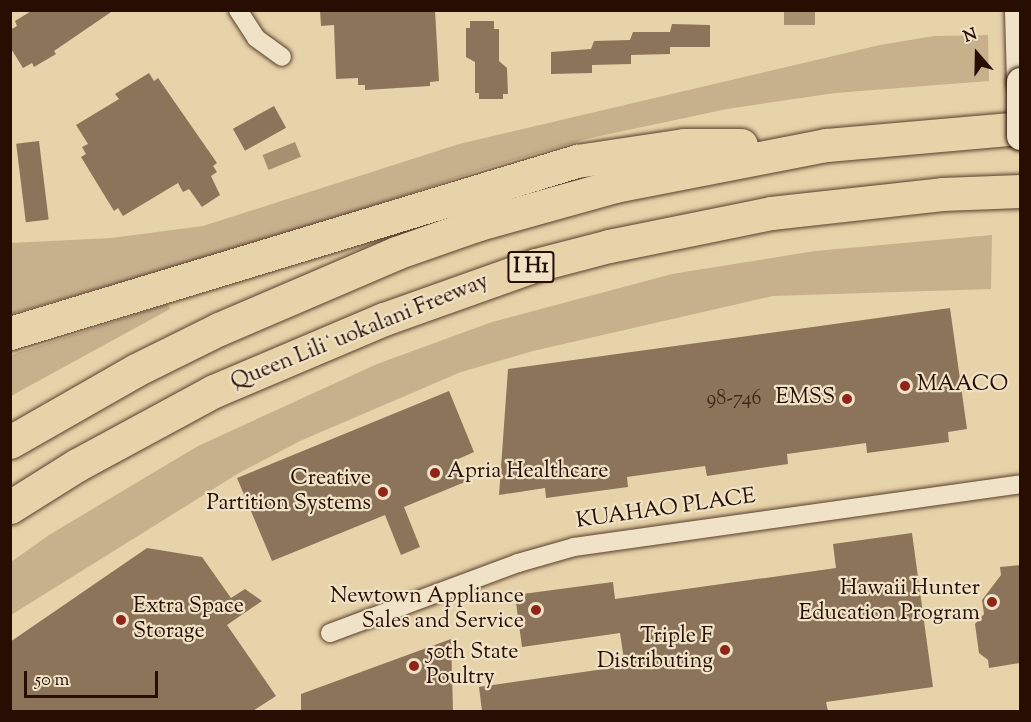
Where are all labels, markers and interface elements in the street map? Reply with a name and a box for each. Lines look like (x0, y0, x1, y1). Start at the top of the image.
north arrow (947, 24, 1007, 84)
text: N (961, 24, 981, 50)
road number: I H1 (507, 249, 555, 285)
street label: Queen Liliʻuokalani Freeway (227, 269, 493, 397)
place label: MAACO (917, 373, 1008, 399)
marker: MAACO (898, 379, 912, 393)
place label: EMSS (776, 386, 835, 412)
house number: 98-746 (706, 387, 762, 411)
marker: EMSS (840, 392, 854, 406)
place label: Apria Healthcare (447, 460, 608, 486)
place label: Creative Partition Systems (206, 466, 371, 518)
marker: Apria Healthcare (428, 466, 442, 480)
street label: KUAHAO PLACE (574, 484, 758, 536)
marker: Creative Partition Systems (376, 485, 390, 499)
place label: Hawaii Hunter Education Program (799, 576, 980, 628)
place label: Newtown Appliance Sales and Service (330, 584, 524, 636)
place label: Extra Space Storage (133, 594, 244, 646)
marker: Hawaii Hunter Education Program (985, 595, 999, 609)
marker: Newtown Appliance Sales and Service (529, 603, 543, 617)
marker: Extra Space Storage (114, 613, 128, 627)
place label: Triple F Distributing (597, 624, 713, 676)
place label: 50th State Poultry (426, 640, 519, 692)
marker: Triple F Distributing (718, 643, 732, 657)
scale bar (27, 659, 160, 697)
marker: 50th State Poultry (407, 659, 421, 673)
text: 50 m (35, 668, 69, 694)

